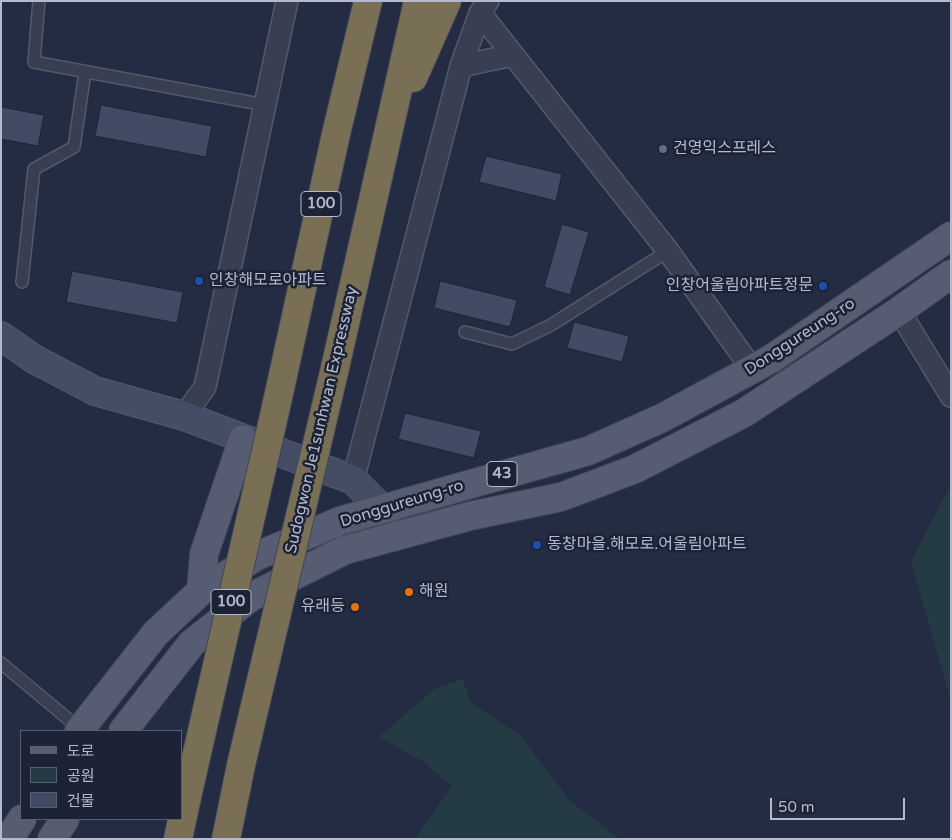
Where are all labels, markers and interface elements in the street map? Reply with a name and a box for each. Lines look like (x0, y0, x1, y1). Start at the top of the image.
place label: 건영익스프레스 (673, 139, 776, 159)
marker: 건영익스프레스 (657, 143, 669, 155)
road number: 100 (301, 192, 341, 216)
place label: 인창해모로아파트 (209, 271, 327, 291)
marker: 인창해모로아파트 (193, 275, 205, 287)
place label: 인창어울림아파트정문 (666, 276, 813, 296)
marker: 인창어울림아파트정문 (817, 280, 829, 292)
street label: Sudogwon Je1sunhwan Expressway (282, 285, 362, 555)
street label: Donggureung-ro (741, 294, 859, 380)
road number: 43 (487, 462, 517, 486)
street label: Donggureung-ro (338, 476, 466, 532)
place label: 동창마을.해모로.어울림아파트 (547, 535, 747, 555)
marker: 동창마을.해모로.어울림아파트 (531, 539, 543, 551)
place label: 해원 (419, 582, 448, 602)
marker: 해원 (403, 586, 415, 598)
road number: 100 (211, 590, 251, 614)
place label: 유래등 (301, 597, 345, 617)
marker: 유래등 (349, 601, 361, 613)
legend (20, 730, 182, 820)
text: 도로 (67, 742, 95, 760)
text: 공원 (67, 767, 95, 785)
scale bar (772, 788, 907, 820)
text: 건물 (67, 792, 95, 810)
text: 50 m (778, 798, 815, 816)

